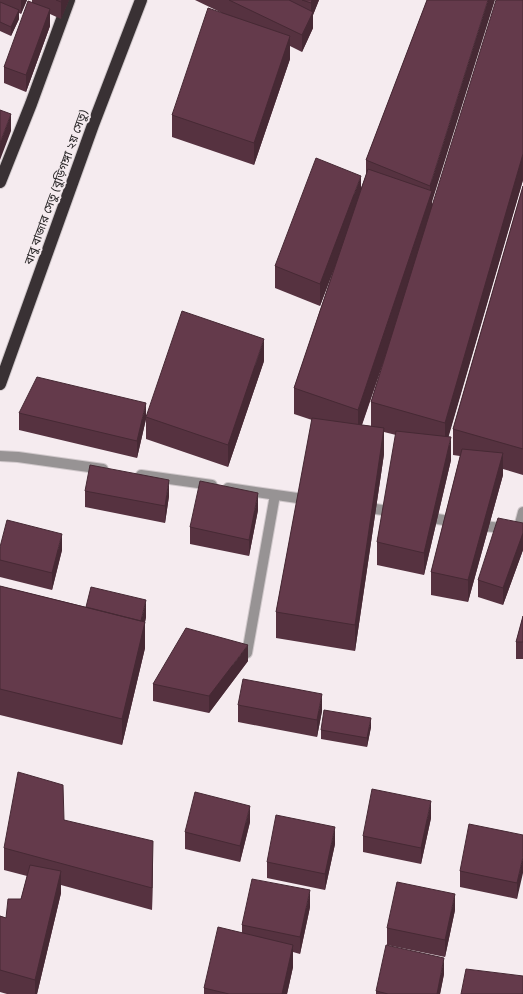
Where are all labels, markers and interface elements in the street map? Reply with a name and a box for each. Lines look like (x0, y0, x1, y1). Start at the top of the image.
street label: বাবু বাজার সেতু (বুড়িগঙ্গা ২য় সেতু) (20, 107, 93, 268)

